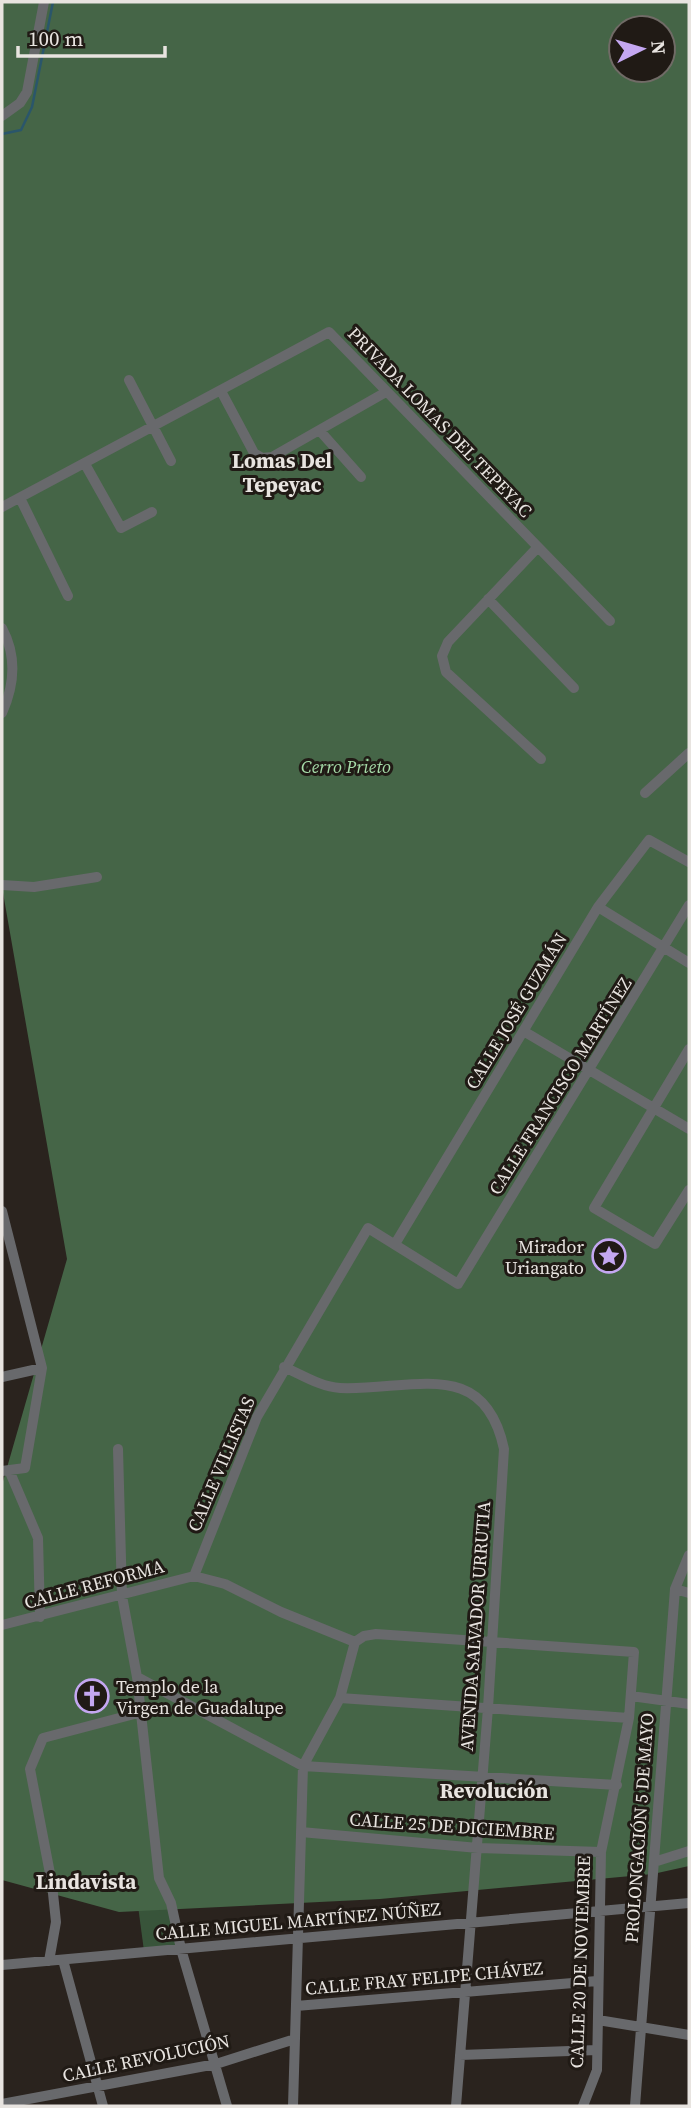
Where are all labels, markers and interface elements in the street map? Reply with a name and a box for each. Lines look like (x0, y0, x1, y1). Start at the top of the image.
scale bar (18, 14, 164, 58)
north arrow (607, 14, 677, 84)
text: 100 m (28, 24, 83, 53)
text: N (645, 39, 673, 56)
street label: PRIVADA LOMAS DEL TEPEYAC (342, 321, 538, 523)
district label: Lomas Del Tepeyac (232, 446, 332, 499)
park label: Cerro Prieto (301, 754, 391, 779)
street label: CALLE JOSÉ GUZMÁN (459, 928, 573, 1094)
street label: CALLE FRANCISCO MARTÍNEZ (483, 973, 637, 1199)
place label: Mirador Uriangato (505, 1234, 584, 1280)
place icon: Mirador Uriangato (590, 1237, 628, 1275)
street label: CALLE VILLISTAS (181, 1393, 261, 1535)
street label: AVENIDA SALVADOR URRUTIA (454, 1500, 496, 1752)
street label: CALLE REFORMA (21, 1553, 167, 1615)
place label: Templo de la Virgen de Guadalupe (116, 1674, 284, 1720)
church icon: Templo de la Virgen de Guadalupe (73, 1677, 111, 1715)
street label: PROLONGACIÓN 5 DE MAYO (618, 1712, 660, 1944)
district label: Revolución (440, 1776, 548, 1805)
street label: CALLE 25 DE DICIEMBRE (349, 1806, 556, 1846)
street label: CALLE 20 DE NOVIEMBRE (564, 1855, 596, 2069)
district label: Lindavista (36, 1867, 137, 1896)
street label: CALLE MIGUEL MARTÍNEZ NÚÑEZ (154, 1896, 442, 1946)
street label: CALLE FRAY FELIPE CHÁVEZ (304, 1955, 544, 2001)
street label: CALLE REVOLUCIÓN (60, 2028, 232, 2088)

